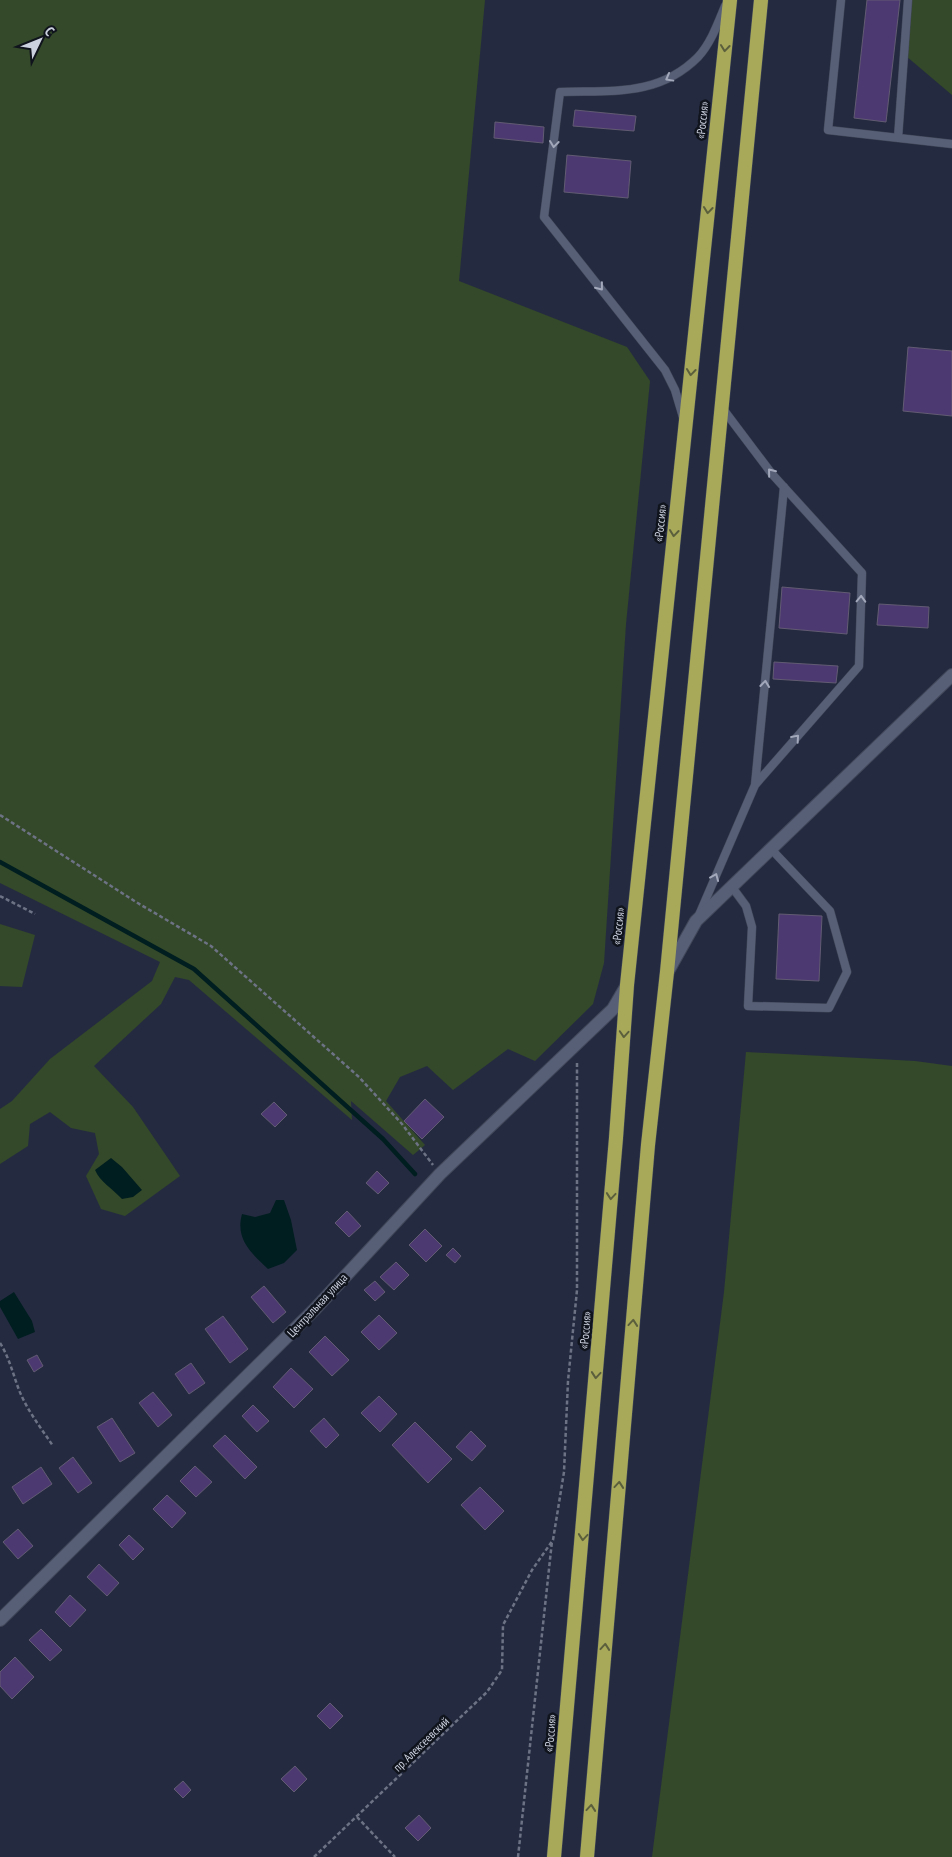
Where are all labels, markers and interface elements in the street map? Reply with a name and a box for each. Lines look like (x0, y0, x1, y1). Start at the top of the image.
north arrow (15, 15, 65, 65)
text: С (41, 23, 59, 40)
one-way arrow (720, 45, 731, 53)
one-way arrow (665, 72, 674, 82)
street label: «Россия» (693, 100, 711, 140)
one-way arrow (549, 140, 560, 148)
one-way arrow (703, 206, 714, 214)
one-way arrow (594, 281, 603, 290)
one-way arrow (686, 368, 697, 376)
one-way arrow (768, 469, 776, 478)
street label: «Россия» (651, 503, 669, 543)
one-way arrow (669, 530, 680, 538)
one-way arrow (856, 595, 867, 603)
one-way arrow (759, 680, 770, 688)
one-way arrow (791, 734, 800, 743)
one-way arrow (709, 873, 720, 882)
street label: «Россия» (609, 906, 627, 946)
one-way arrow (618, 1030, 629, 1038)
one-way arrow (606, 1192, 617, 1200)
street label: Центральная улица (284, 1270, 350, 1340)
street label: «Россия» (576, 1310, 594, 1349)
one-way arrow (627, 1318, 638, 1326)
one-way arrow (591, 1371, 602, 1379)
one-way arrow (613, 1480, 624, 1488)
one-way arrow (577, 1533, 588, 1541)
one-way arrow (599, 1642, 610, 1650)
street label: «Россия» (541, 1713, 559, 1752)
street label: пр. Алексеевский (390, 1714, 452, 1774)
one-way arrow (585, 1804, 596, 1812)

